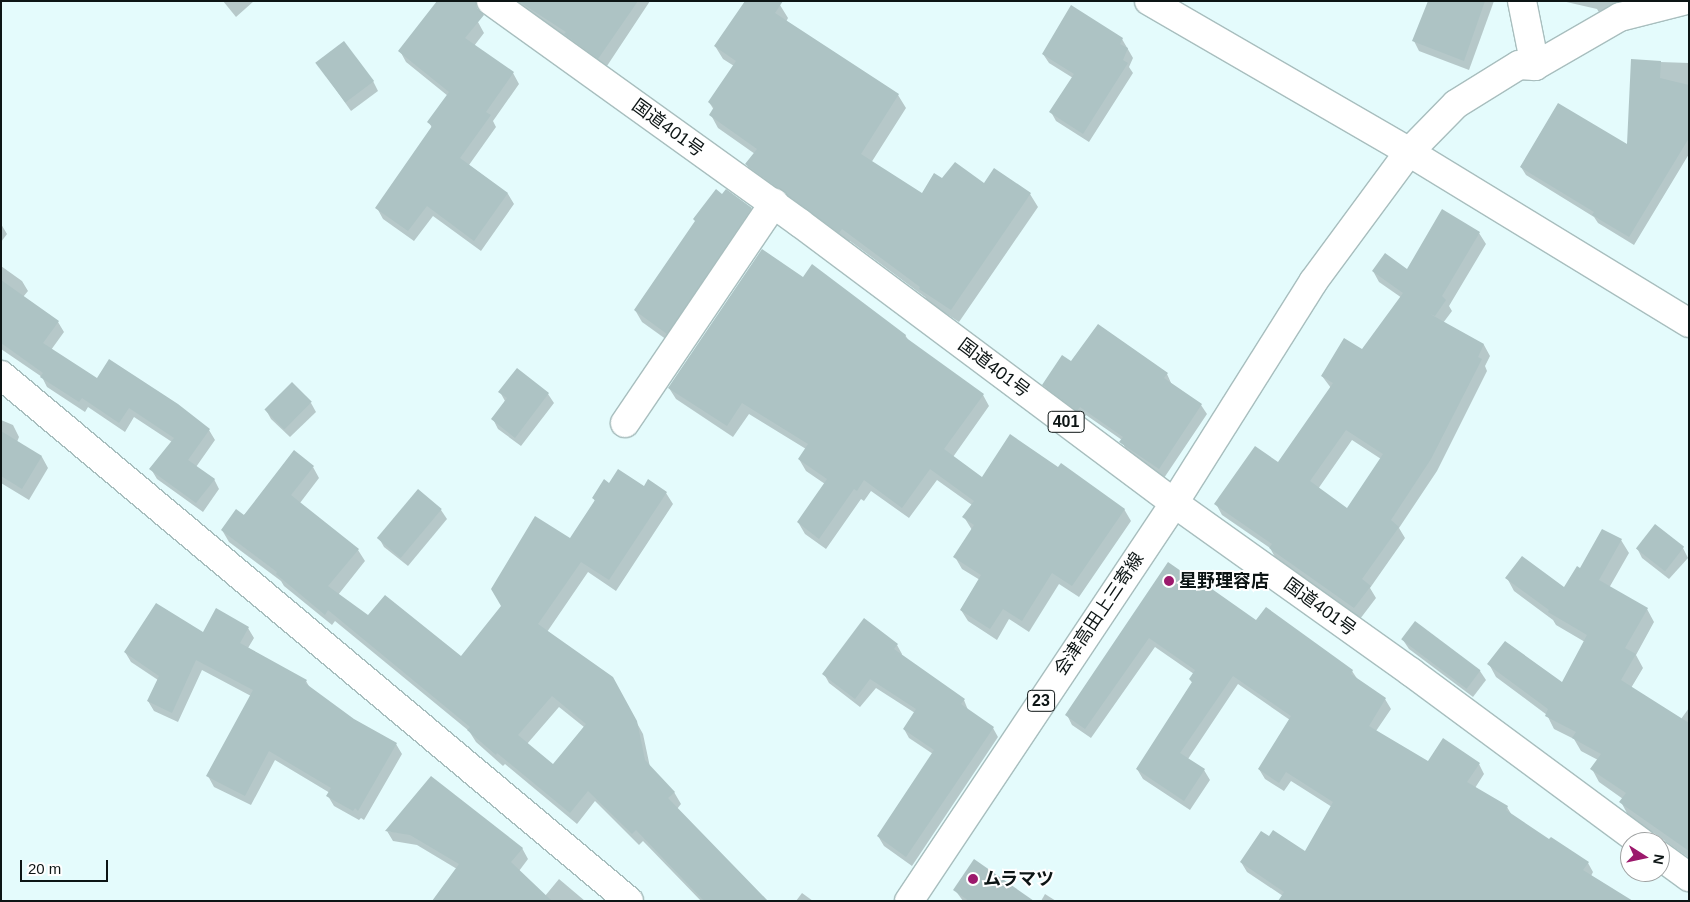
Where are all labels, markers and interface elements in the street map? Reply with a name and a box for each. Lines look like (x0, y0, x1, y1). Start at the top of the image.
street label: 国道401号 (628, 95, 708, 161)
street label: 国道401号 (954, 334, 1034, 402)
road number: 401 (1047, 408, 1085, 436)
street label: 会津高田上三寄線 (1050, 548, 1148, 680)
place label: 星野理容店 (1179, 570, 1269, 592)
street label: 国道401号 (1280, 574, 1360, 640)
marker: 星野理容店 (1163, 575, 1175, 587)
road number: 23 (1026, 688, 1056, 714)
north arrow (1620, 832, 1670, 882)
scale bar (22, 850, 110, 882)
text: N (1650, 853, 1668, 866)
text: 20 m (28, 860, 61, 877)
place label: ムラマツ (983, 868, 1055, 890)
marker: ムラマツ (967, 873, 979, 885)

